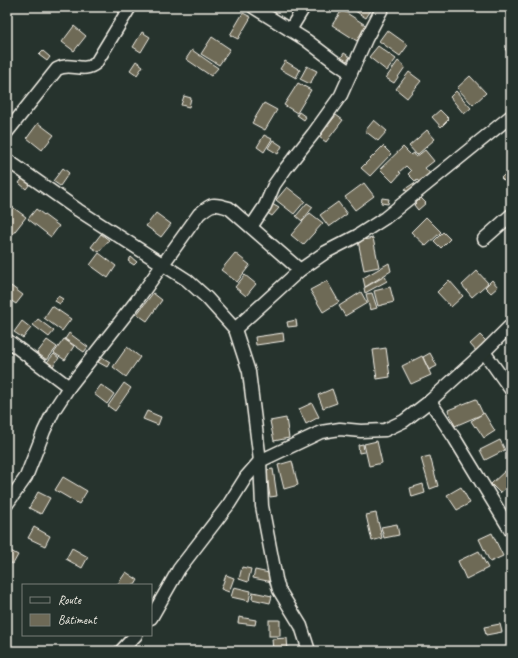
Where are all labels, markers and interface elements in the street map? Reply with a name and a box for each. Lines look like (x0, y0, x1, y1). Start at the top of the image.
legend (22, 584, 152, 636)
text: Route (58, 592, 82, 608)
text: Bâtiment (58, 612, 97, 628)

